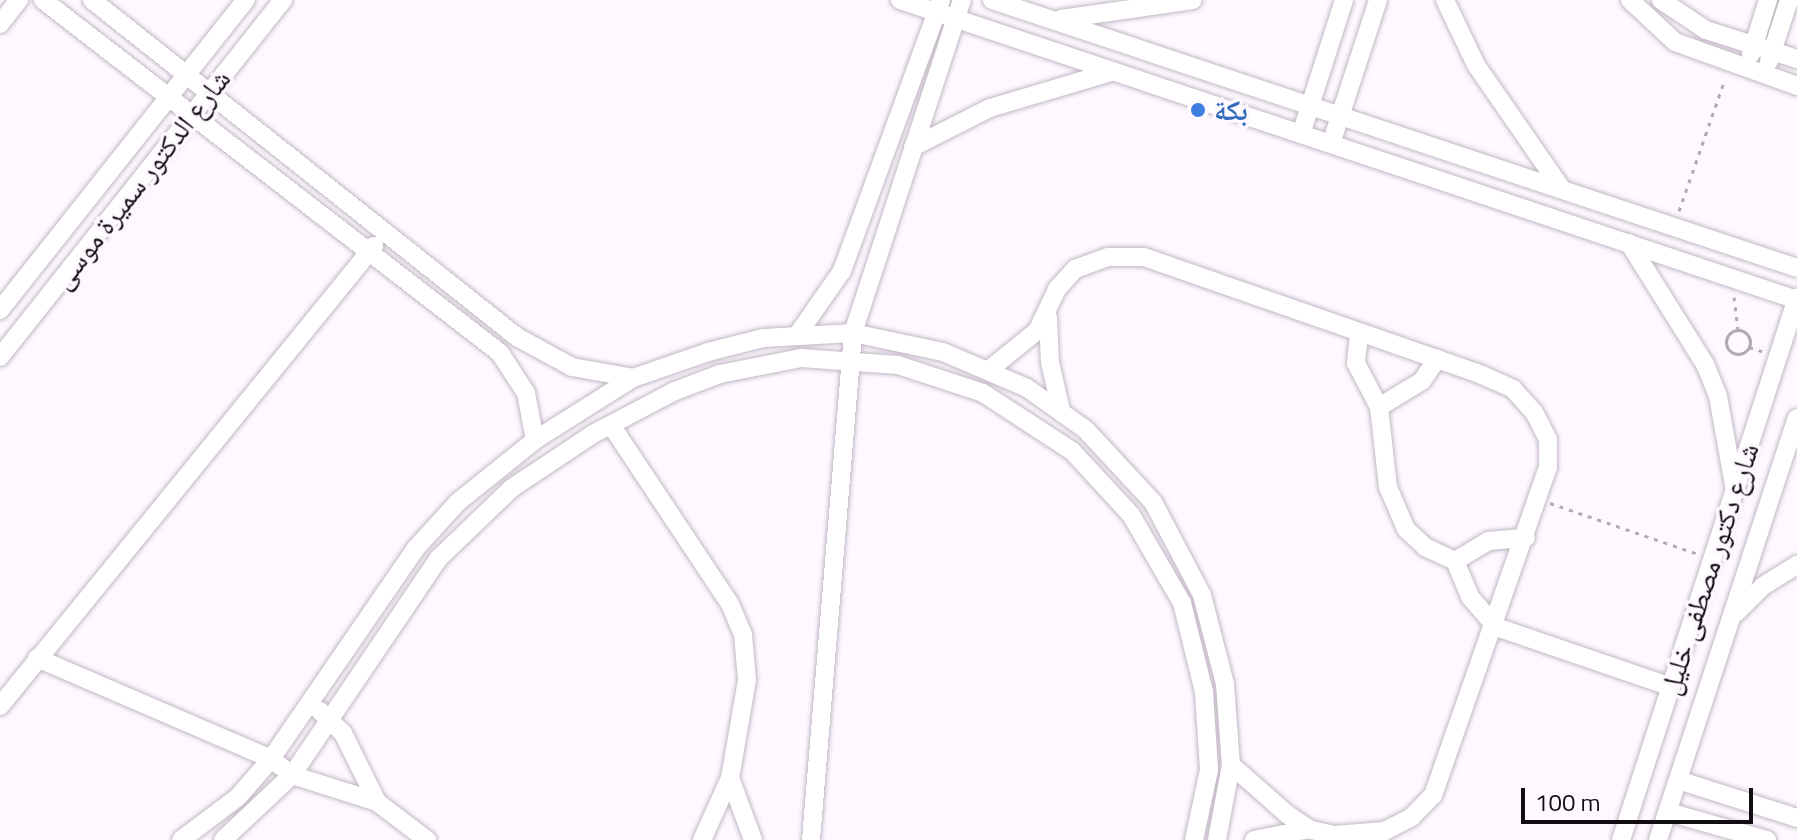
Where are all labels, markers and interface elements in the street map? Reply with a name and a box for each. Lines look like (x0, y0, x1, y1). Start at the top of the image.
street label: شارع الدكتور سميرة موسى (45, 62, 237, 296)
place label: بكة (1214, 93, 1248, 127)
marker: بكة (1189, 101, 1207, 119)
street label: شارع دكتور مصطفى خليل (1652, 439, 1766, 699)
scale bar (1525, 772, 1757, 822)
text: 100 m (1535, 784, 1601, 820)

